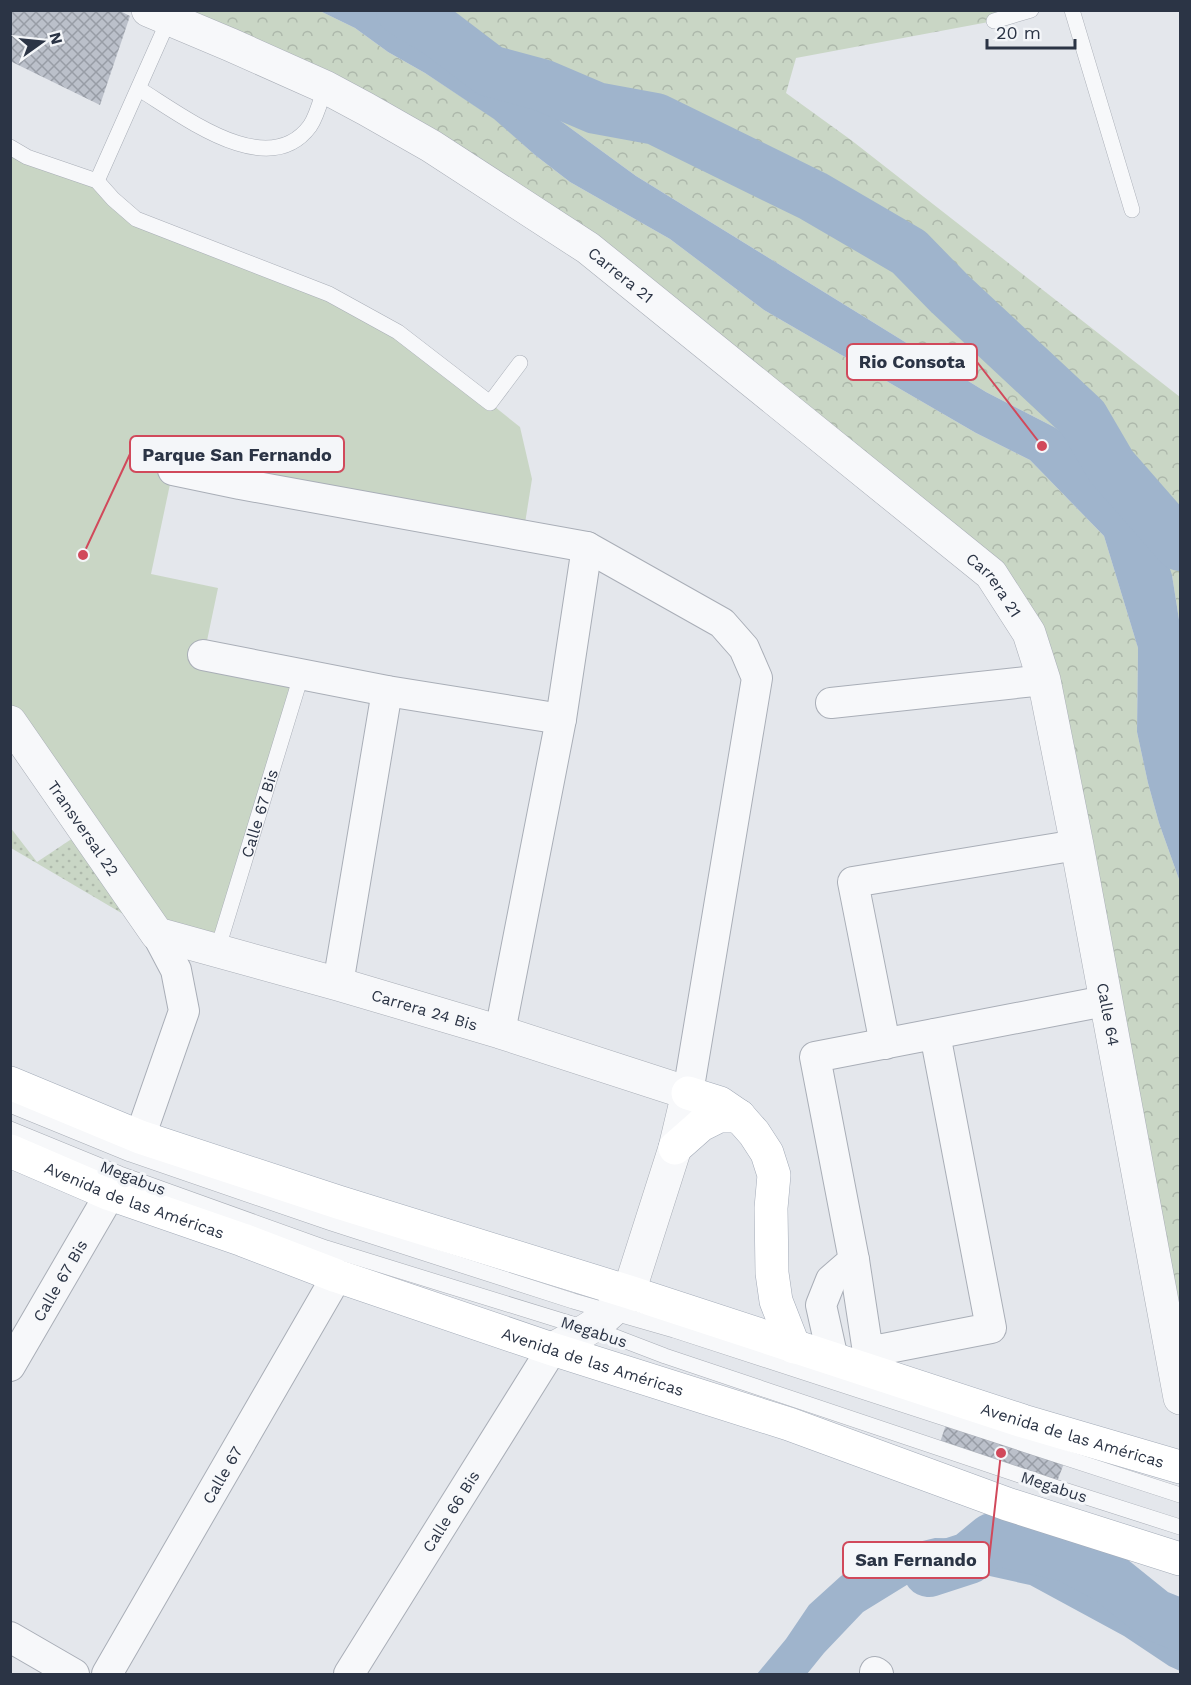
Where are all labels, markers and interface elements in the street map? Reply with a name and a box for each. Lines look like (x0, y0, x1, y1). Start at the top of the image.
north arrow (12, 12, 72, 72)
scale bar (987, 12, 1076, 50)
text: 20 m (996, 22, 1041, 43)
text: N (45, 30, 67, 46)
street label: Carrera 21 (585, 243, 657, 307)
callout: Rio Consota (847, 344, 977, 380)
text: Rio Consota (859, 351, 966, 372)
callout: Parque San Fernando (130, 436, 344, 472)
text: Parque San Fernando (142, 444, 332, 465)
street label: Carrera 21 (962, 548, 1026, 620)
street label: Calle 67 Bis (237, 767, 281, 860)
street label: Transversal 22 (44, 777, 123, 879)
street label: Calle 64 (1093, 981, 1124, 1048)
street label: Carrera 24 Bis (369, 985, 480, 1034)
street label: Megabus (98, 1157, 168, 1199)
street label: Avenida de las Américas (42, 1158, 227, 1242)
street label: Calle 67 Bis (29, 1236, 91, 1325)
street label: Megabus (558, 1312, 630, 1352)
street label: Avenida de las Américas (499, 1323, 686, 1400)
street label: Avenida de las Américas (979, 1398, 1167, 1471)
street label: Calle 67 (198, 1443, 246, 1507)
street label: Calle 66 Bis (418, 1467, 483, 1555)
street label: Megabus (1018, 1467, 1090, 1507)
callout: San Fernando (843, 1542, 989, 1578)
text: San Fernando (855, 1549, 977, 1570)

